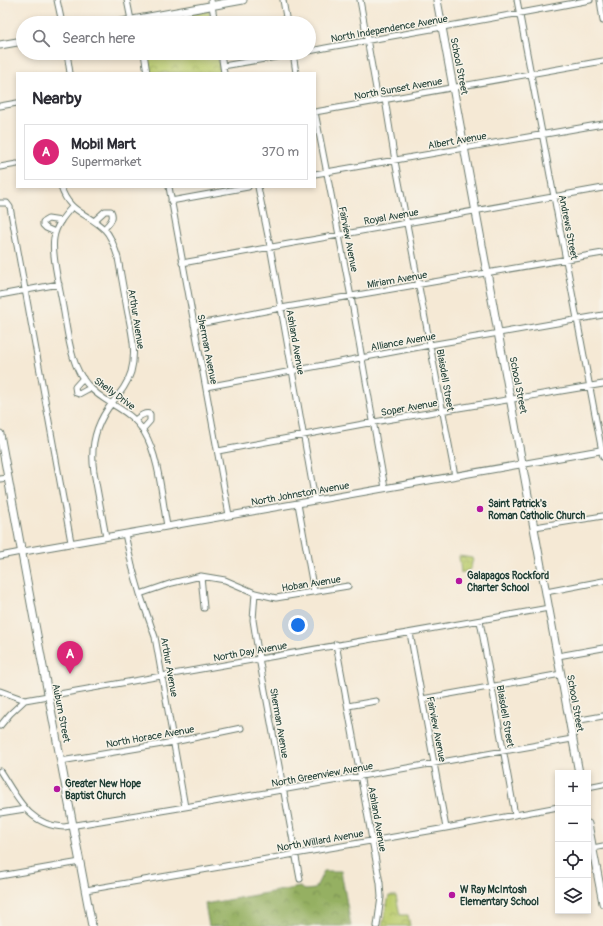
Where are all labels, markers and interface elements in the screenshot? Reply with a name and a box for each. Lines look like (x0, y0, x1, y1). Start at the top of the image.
street label: North Independence Avenue (330, 13, 449, 45)
search box (16, 16, 316, 60)
icon: search (30, 27, 52, 49)
text: Search here (62, 29, 135, 48)
street label: School Street (448, 37, 471, 97)
street label: North Sunset Avenue (353, 75, 443, 103)
text: Nearby (32, 88, 81, 109)
street label: Albert Avenue (427, 130, 487, 152)
text: Mobil Mart (71, 135, 136, 154)
text: A (42, 144, 50, 160)
text: 370 m (262, 144, 299, 160)
text: Supermarket (71, 154, 142, 170)
street label: Andrews Street (556, 194, 580, 262)
street label: Fairview Avenue (336, 206, 360, 273)
street label: Royal Avenue (363, 206, 420, 228)
street label: Miriam Avenue (366, 269, 428, 291)
street label: Arthur Avenue (125, 288, 147, 350)
street label: Ashland Avenue (283, 309, 307, 376)
street label: Sherman Avenue (194, 313, 220, 385)
street label: Alliance Avenue (370, 330, 437, 354)
street label: Blaisdell Street (434, 348, 457, 413)
street label: School Street (507, 356, 530, 416)
street label: Shelly Drive (91, 375, 137, 413)
street label: Soper Avenue (380, 397, 439, 419)
street label: North Johnston Avenue (250, 479, 350, 509)
place label: Saint Patrick's Roman Catholic Church (488, 498, 585, 522)
marker: Saint Patrick's Roman Catholic Church (475, 504, 485, 514)
place label: Galapagos Rockford Charter School (467, 570, 549, 594)
street label: Hoban Avenue (281, 573, 342, 595)
marker: Galapagos Rockford Charter School (454, 576, 464, 586)
your location (288, 615, 308, 635)
street label: Arthur Avenue (158, 636, 180, 698)
street label: North Day Avenue (212, 640, 288, 664)
pin: A (57, 641, 83, 674)
street label: School Street (564, 674, 586, 734)
street label: Auburn Street (49, 683, 73, 745)
street label: Blaisdell Street (494, 684, 517, 749)
street label: Sherman Avenue (267, 687, 291, 759)
street label: Fairview Avenue (424, 696, 448, 763)
street label: North Horace Avenue (105, 723, 195, 751)
street label: North Greenview Avenue (271, 760, 374, 790)
map controls (555, 770, 591, 914)
button: + (555, 770, 591, 806)
place label: Greater New Hope Baptist Church (65, 778, 142, 802)
marker: Greater New Hope Baptist Church (52, 784, 62, 794)
street label: Ashland Avenue (365, 786, 389, 853)
button: − (555, 806, 591, 842)
street label: North Willard Avenue (276, 827, 364, 854)
button: locate (555, 842, 591, 878)
button: layers (555, 878, 591, 914)
place label: W Ray McIntosh Elementary School (460, 884, 539, 908)
marker: W Ray McIntosh Elementary School (447, 890, 457, 900)

